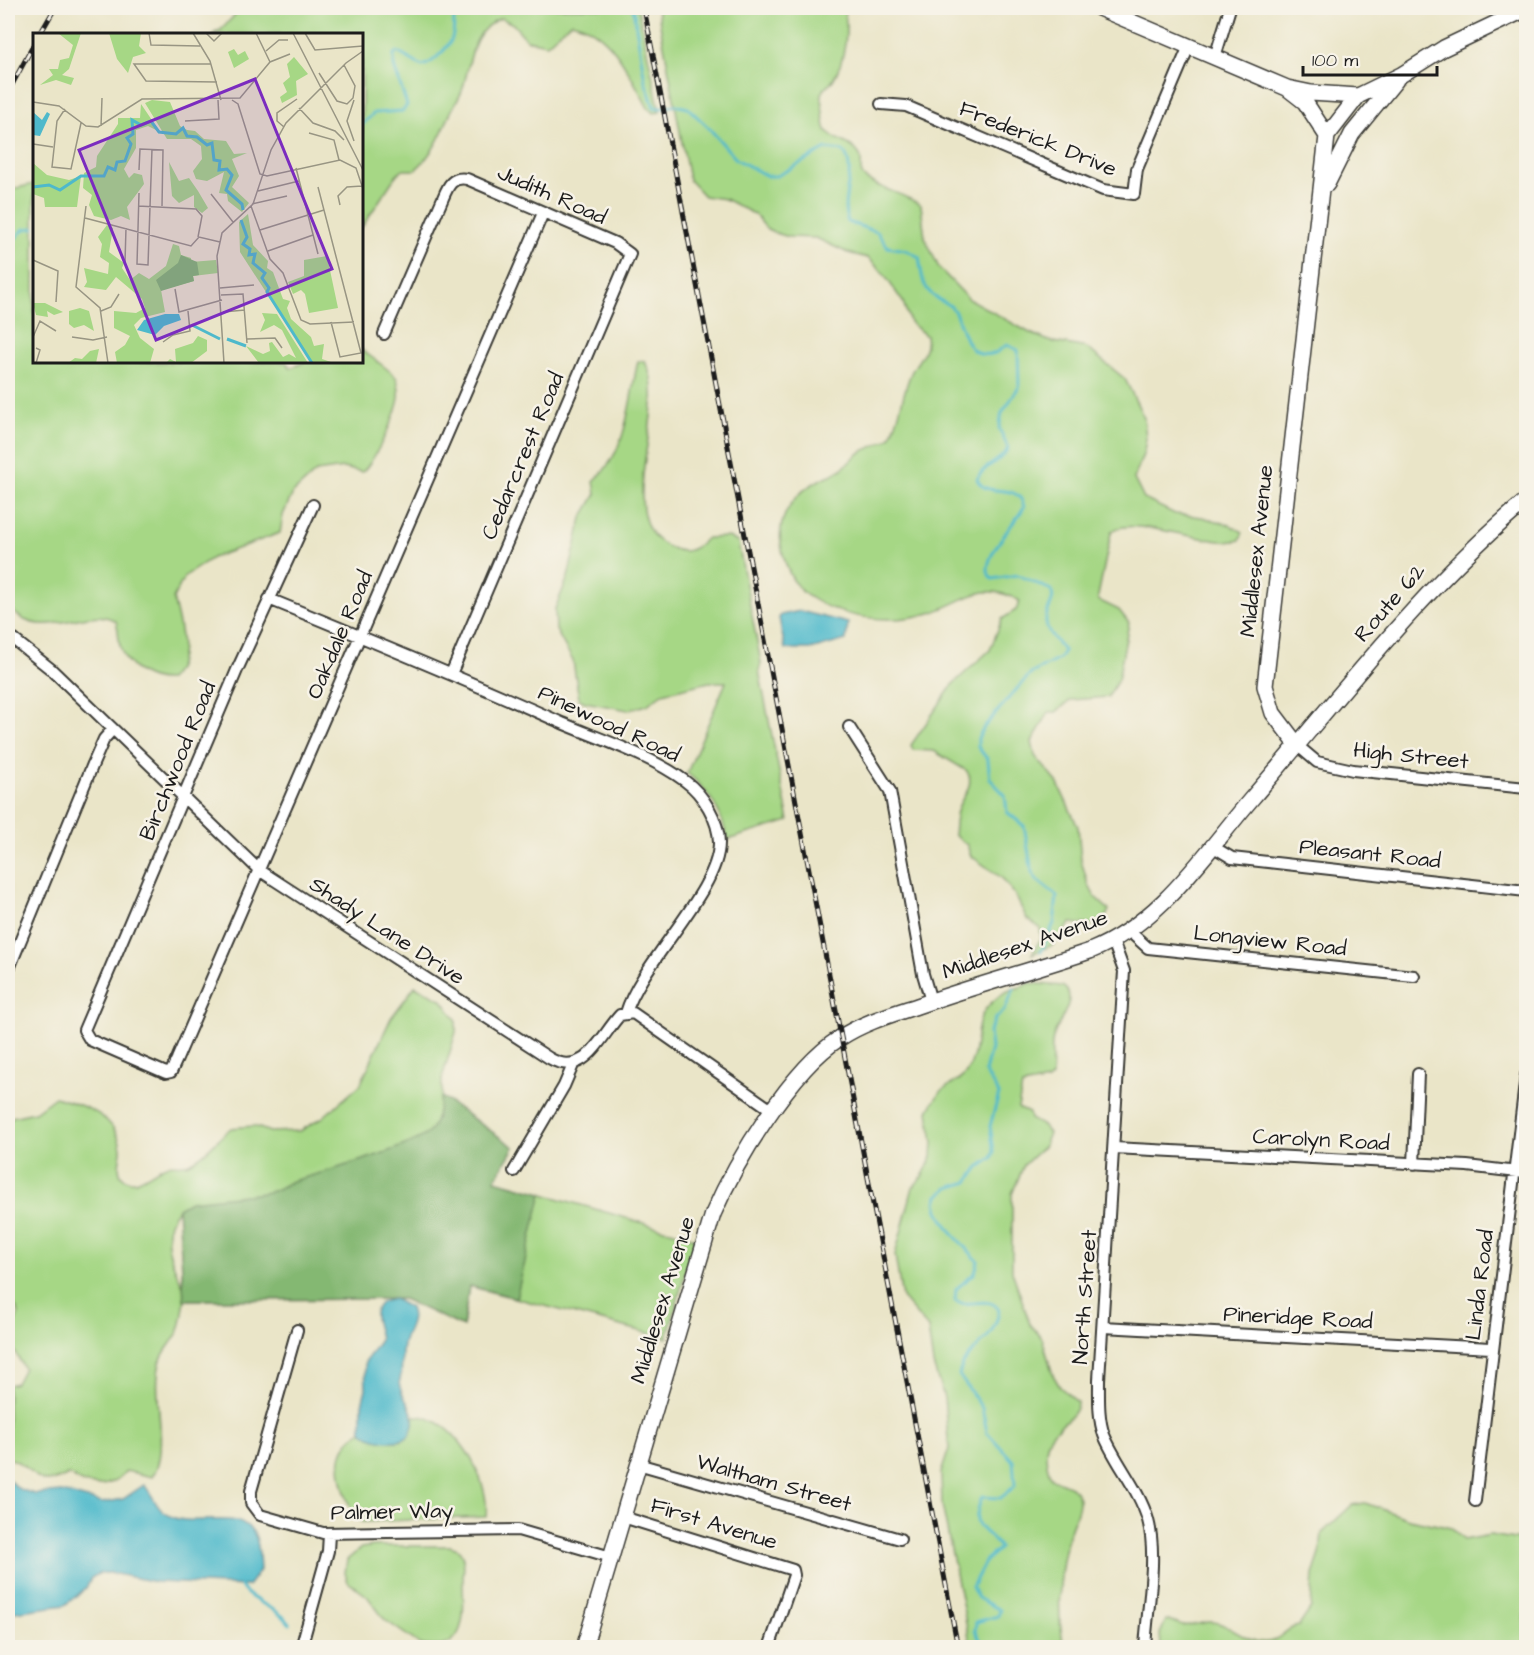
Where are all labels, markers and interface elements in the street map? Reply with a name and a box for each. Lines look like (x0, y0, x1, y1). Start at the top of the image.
inset map (33, 33, 363, 363)
scale bar (1303, 39, 1436, 77)
text: 100 m (1312, 48, 1358, 73)
street label: Frederick Drive (955, 93, 1121, 185)
street label: Judith Road (492, 157, 612, 233)
street label: Cedarcrest Road (474, 367, 572, 545)
street label: Middlesex Avenue (1233, 463, 1281, 639)
street label: Route 62 (1347, 557, 1433, 649)
street label: Oakdale Road (299, 566, 381, 704)
street label: Birchwood Road (132, 677, 224, 845)
street label: Pinewood Road (533, 678, 685, 770)
street label: High Street (1352, 735, 1470, 778)
street label: Pleasant Road (1298, 831, 1442, 877)
street label: Shady Lane Drive (303, 869, 471, 994)
street label: Middlesex Avenue (938, 902, 1112, 988)
street label: Longview Road (1192, 918, 1348, 965)
street label: Carolyn Road (1252, 1121, 1390, 1160)
street label: Middlesex Avenue (623, 1213, 703, 1387)
street label: Linda Road (1458, 1228, 1502, 1342)
street label: North Street (1065, 1229, 1105, 1365)
street label: Pineridge Road (1222, 1299, 1374, 1338)
street label: Waltham Street (693, 1446, 855, 1520)
street label: First Avenue (647, 1490, 781, 1558)
street label: Palmer Way (330, 1495, 454, 1530)

